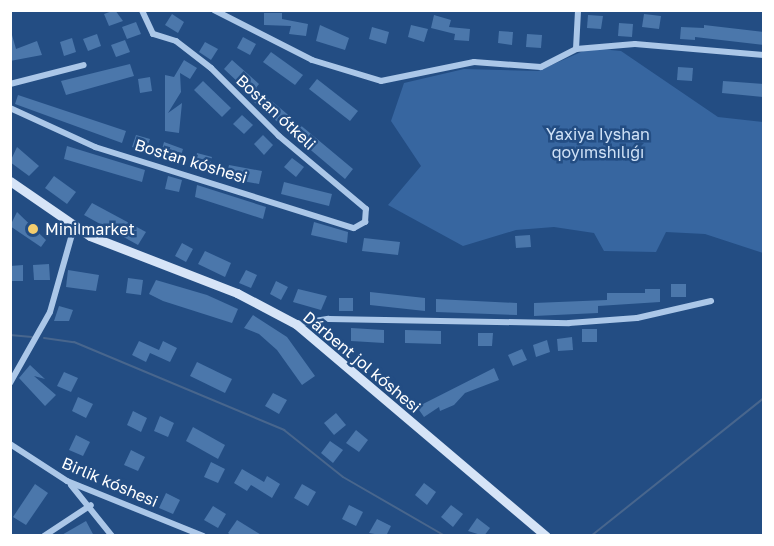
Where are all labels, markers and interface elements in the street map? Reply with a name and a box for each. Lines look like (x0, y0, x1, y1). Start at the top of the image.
street label: Bostan ótkeli (232, 70, 320, 154)
park label: Yaxiya Iyshan qoyımshılıǵı (546, 124, 650, 162)
street label: Bostan kóshesi (132, 135, 250, 187)
place label: Mini market (45, 219, 135, 239)
marker: Mini market (26, 222, 40, 236)
street label: Dárbent jol kóshesi (299, 307, 425, 417)
street label: Birlik kóshesi (59, 453, 161, 511)

